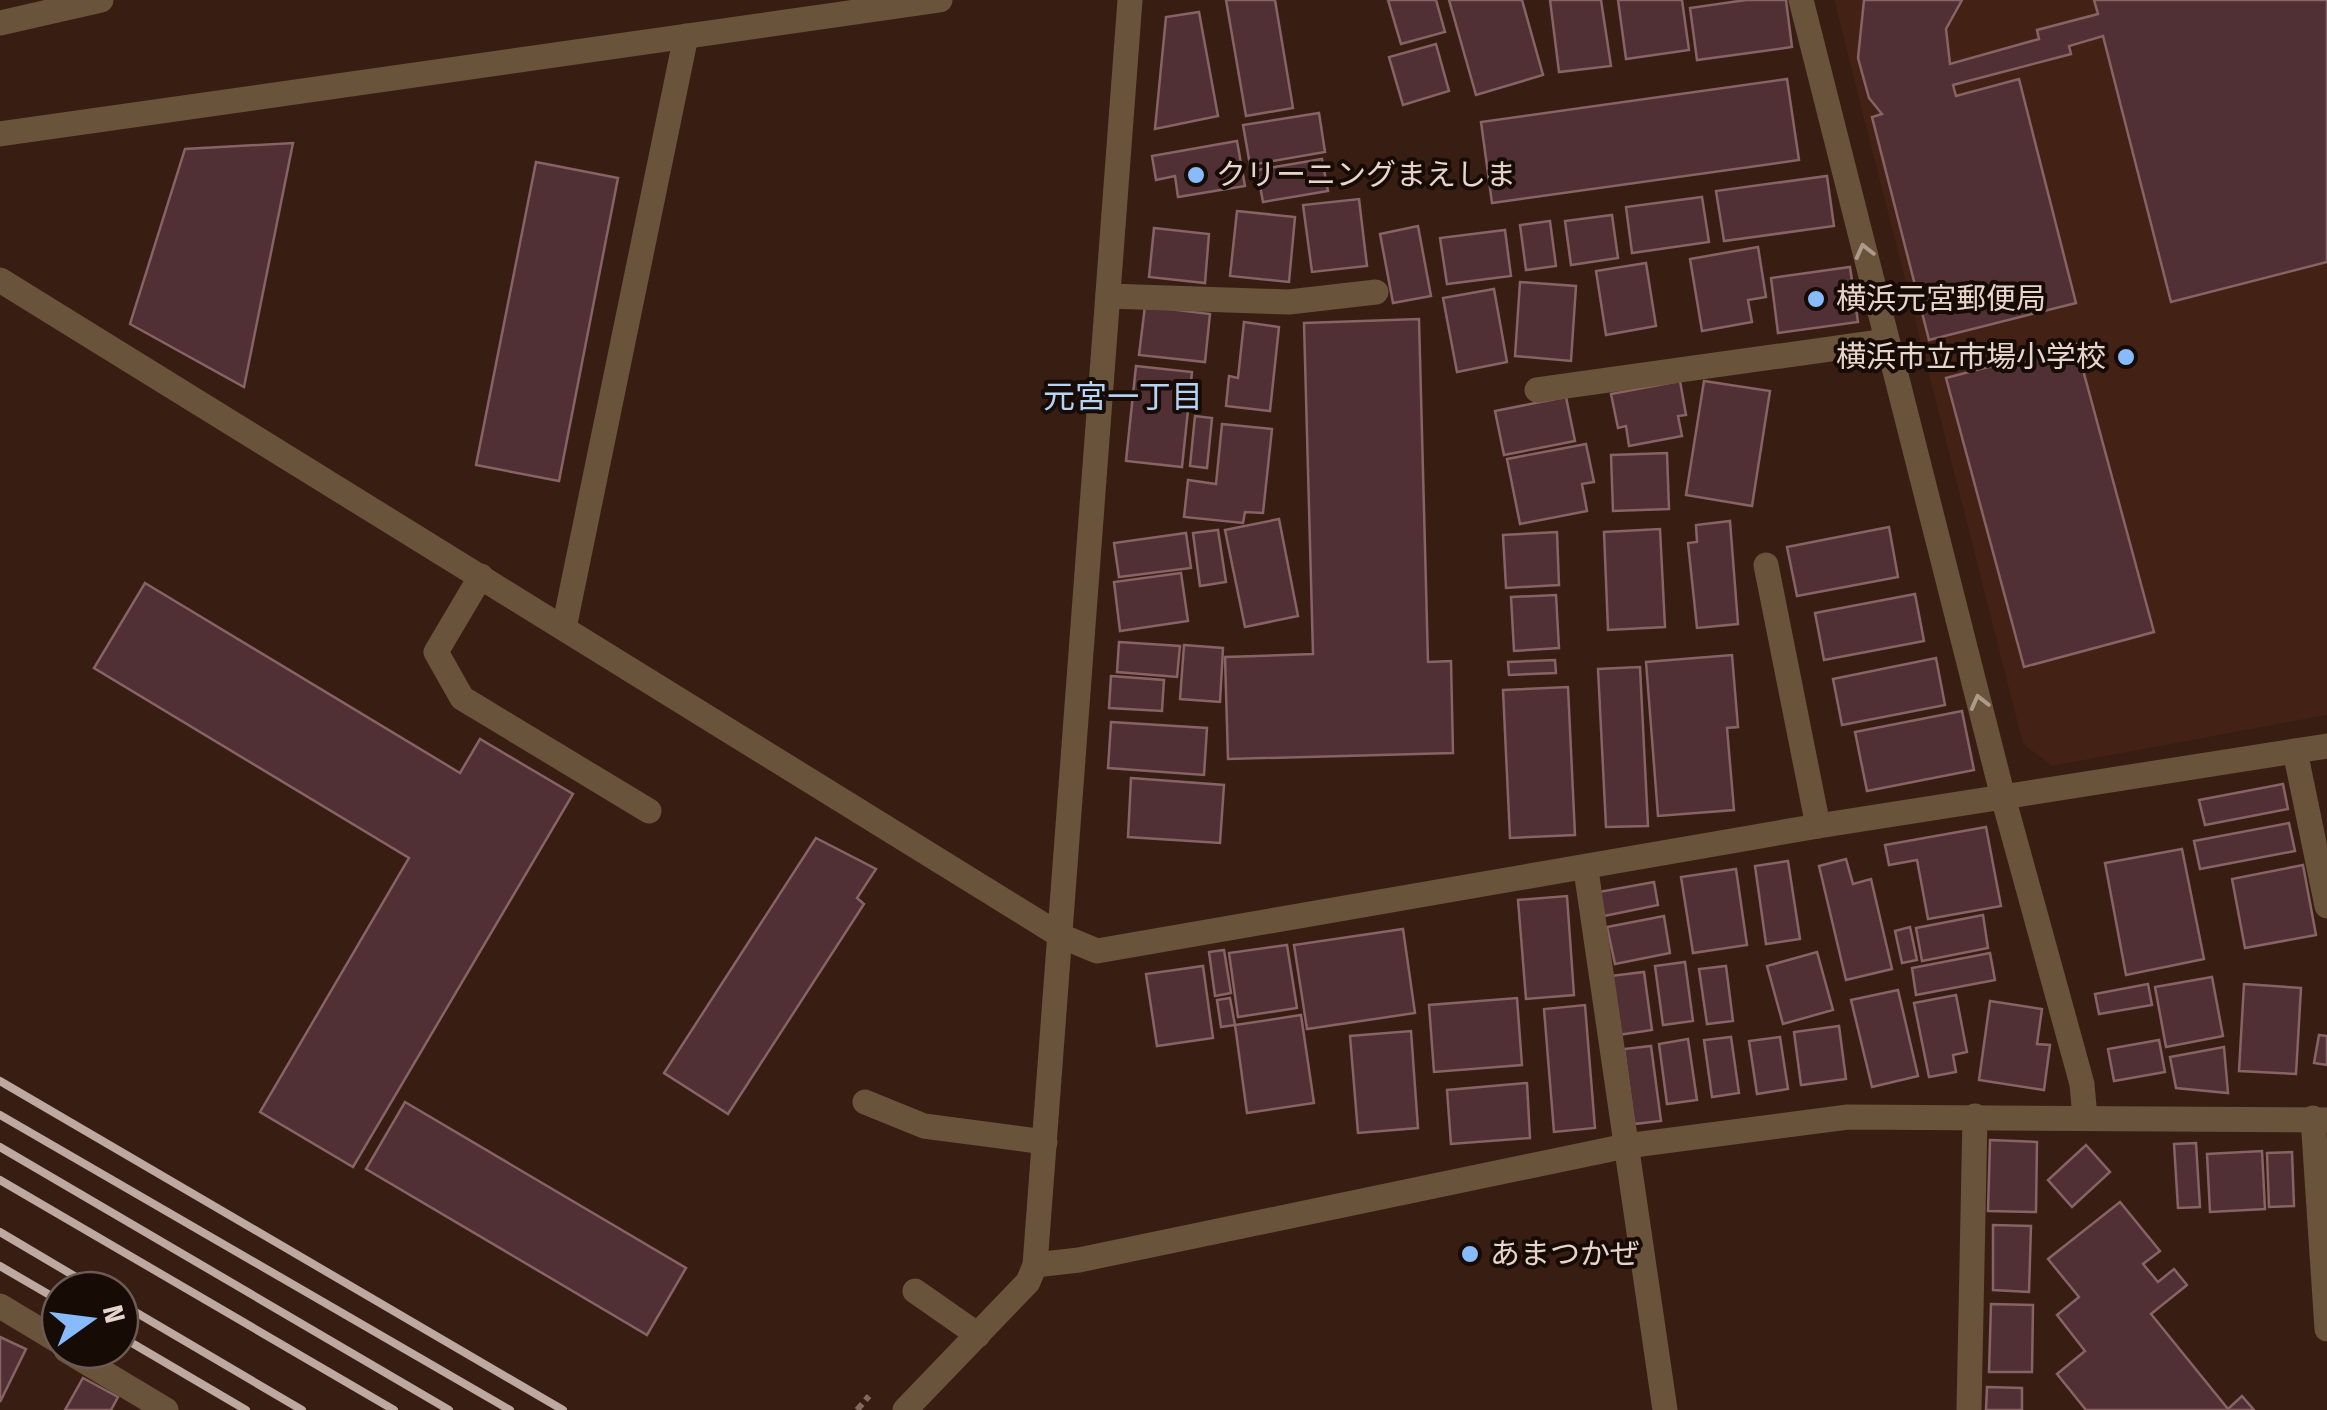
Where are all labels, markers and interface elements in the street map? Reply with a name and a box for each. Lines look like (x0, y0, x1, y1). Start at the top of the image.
place label: クリーニングまえしま (1216, 157, 1516, 193)
marker: クリーニングまえしま (1185, 164, 1207, 186)
one-way arrow (1855, 243, 1876, 260)
place label: 横浜元宮郵便局 (1836, 281, 2046, 317)
marker: 横浜元宮郵便局 (1805, 288, 1827, 310)
place label: 横浜市立市場小学校 (1836, 339, 2106, 375)
marker: 横浜市立市場小学校 (2115, 346, 2137, 368)
district label: 元宮一丁目 (1043, 378, 1203, 416)
one-way arrow (1969, 694, 1990, 711)
place label: あまつかぜ (1490, 1236, 1640, 1272)
marker: あまつかぜ (1459, 1243, 1481, 1265)
north arrow (40, 1270, 140, 1370)
text: N (96, 1302, 132, 1326)

